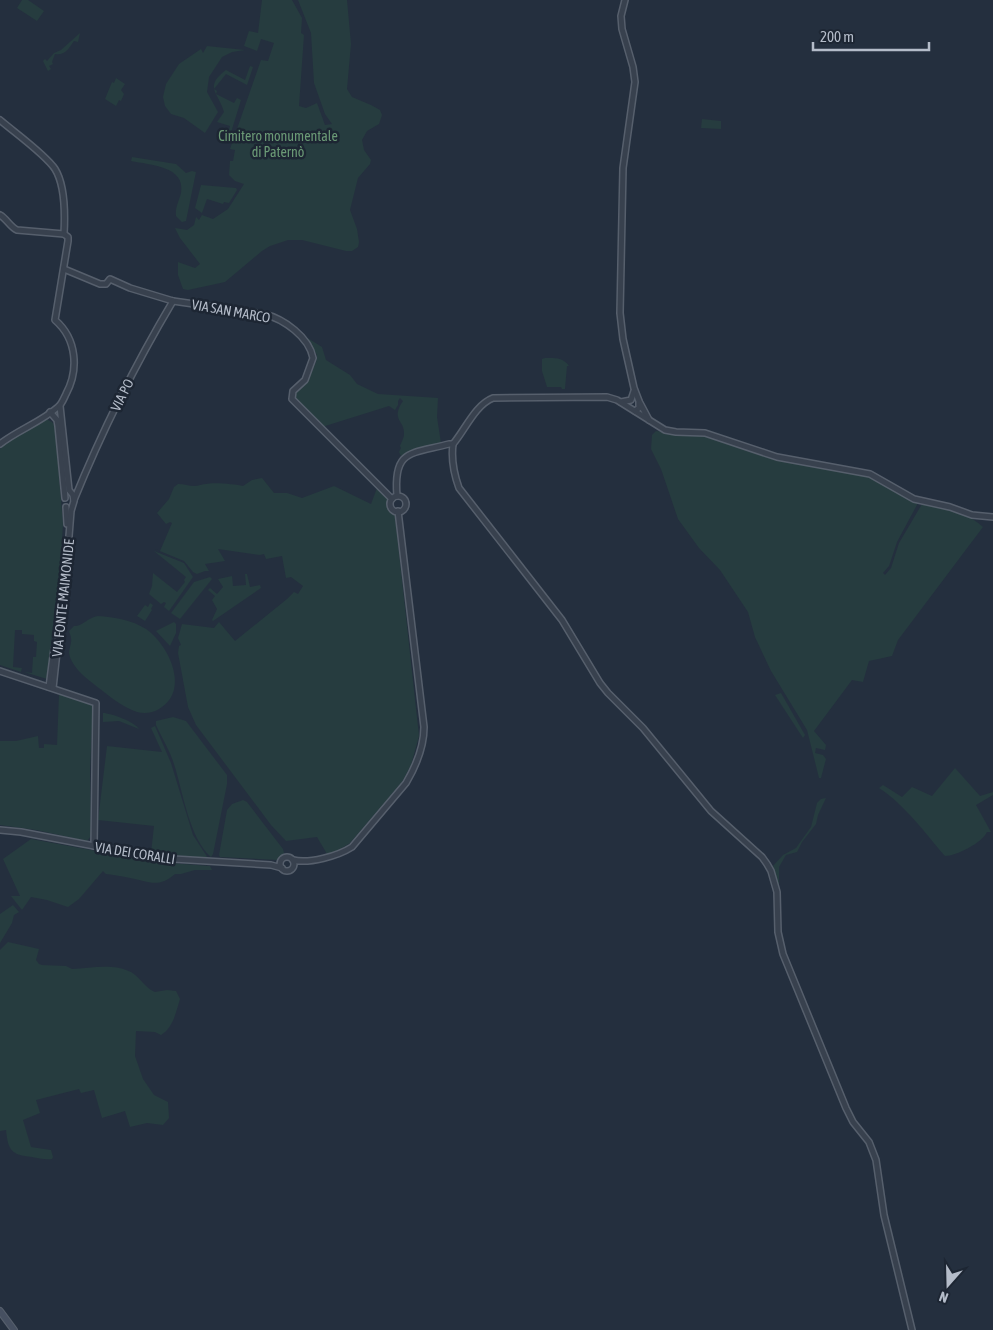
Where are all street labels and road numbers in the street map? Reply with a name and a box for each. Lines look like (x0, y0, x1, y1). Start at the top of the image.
street label: VIA SAN MARCO (191, 296, 271, 326)
street label: VIA PO (107, 376, 137, 414)
street label: VIA FONTE MAIMONIDE (49, 538, 77, 658)
street label: VIA DEI CORALLI (94, 839, 176, 867)

